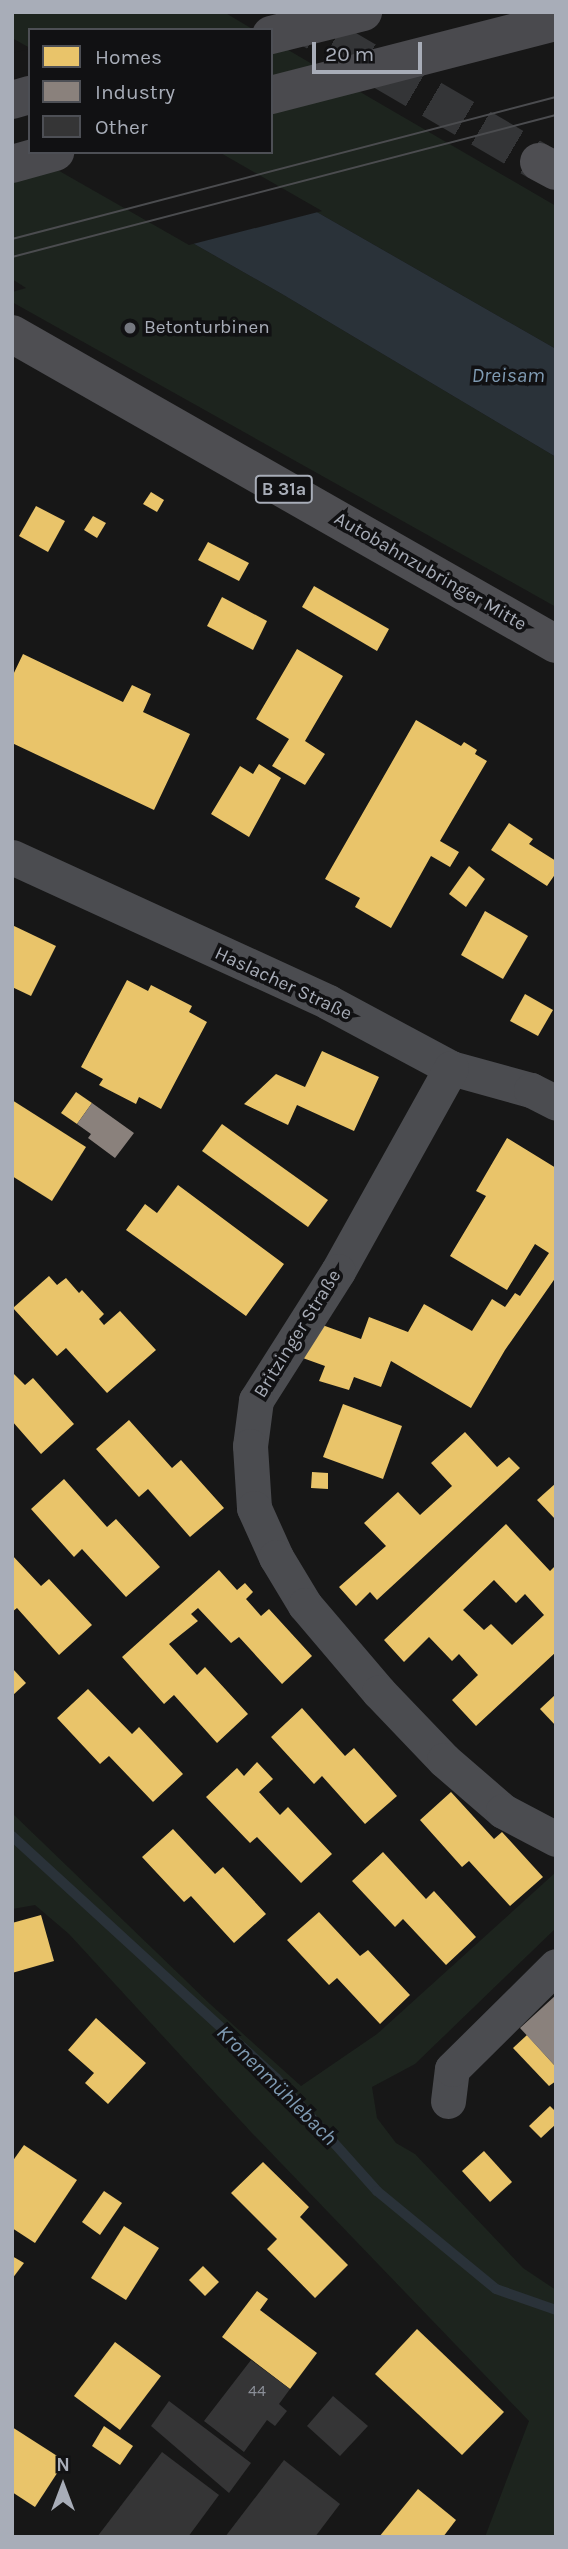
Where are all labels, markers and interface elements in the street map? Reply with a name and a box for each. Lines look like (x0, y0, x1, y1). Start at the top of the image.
legend (28, 28, 273, 154)
scale bar (316, 28, 426, 72)
text: 20 m (325, 42, 374, 66)
text: Homes (95, 45, 162, 69)
text: Industry (95, 80, 175, 104)
text: Other (95, 115, 148, 139)
place label: Betonturbinen (144, 317, 270, 339)
marker: Betonturbinen (122, 320, 138, 336)
water label: Dreisam (471, 362, 545, 388)
road number: B 31a (254, 475, 314, 504)
street label: Autobahnzubringer Mitte (330, 508, 530, 636)
street label: Haslacher Straße (211, 942, 355, 1026)
street label: Britzinger Straße (249, 1266, 347, 1402)
water label: Kronenmühlebach (212, 2020, 342, 2150)
house number: 44 (248, 2381, 266, 2401)
north arrow (28, 2451, 98, 2521)
text: N (56, 2454, 70, 2476)

